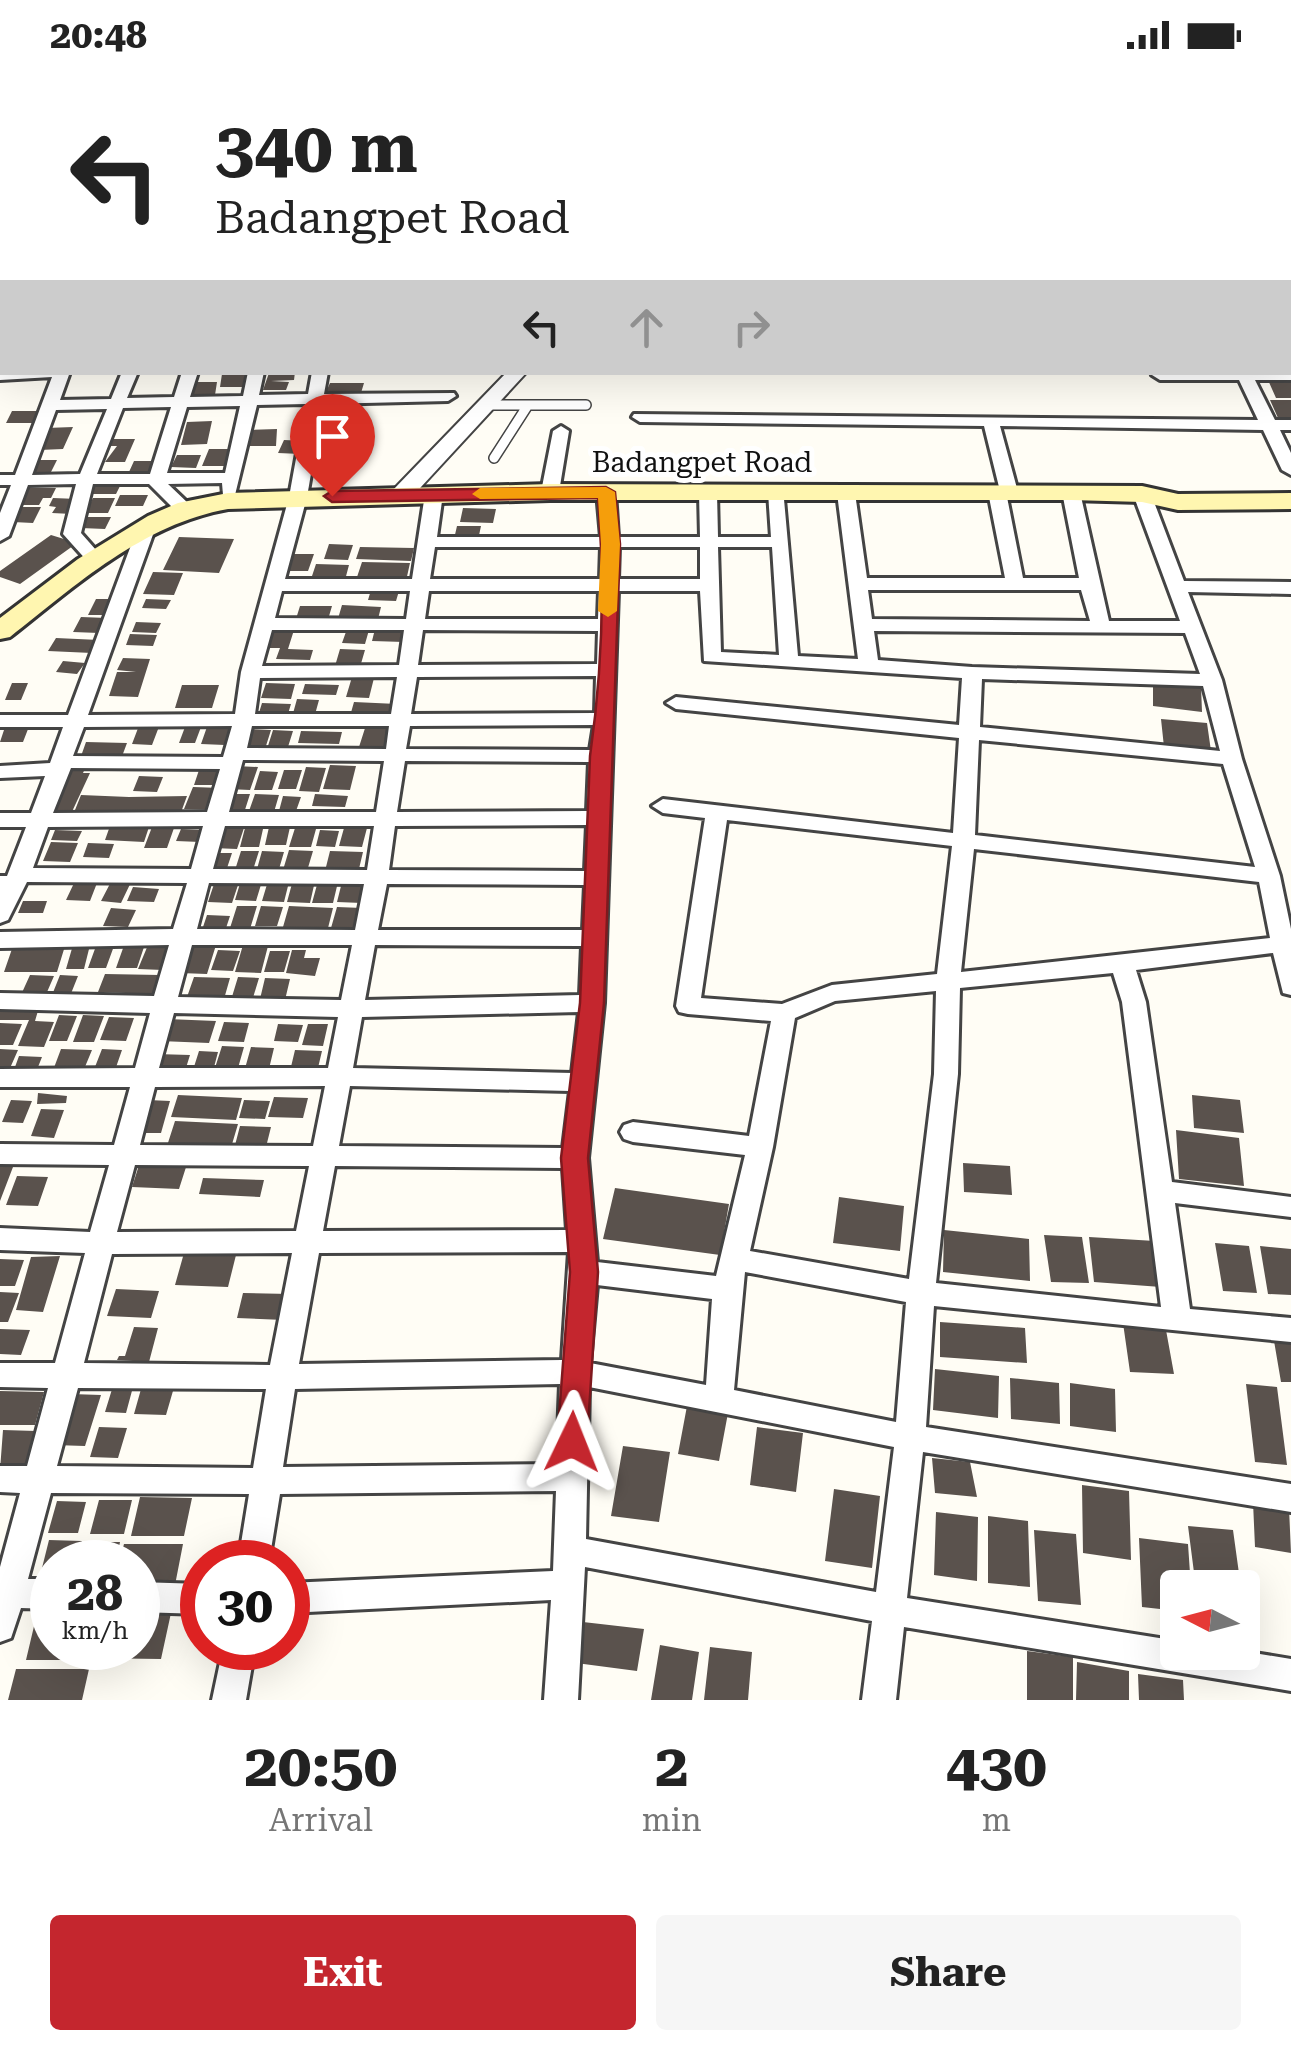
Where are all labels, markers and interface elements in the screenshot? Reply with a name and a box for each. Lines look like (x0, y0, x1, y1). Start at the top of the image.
text: 20:48 (50, 13, 147, 57)
text: 340 m (215, 107, 418, 189)
icon: left (50, 110, 180, 240)
text: Badangpet Road (215, 191, 570, 244)
icon: left (514, 300, 569, 355)
icon: ahead (619, 300, 674, 355)
icon: right (724, 300, 779, 355)
pin (290, 394, 375, 497)
icon: arrive (305, 409, 360, 464)
street label: Badangpet Road (592, 446, 812, 479)
position arrow (520, 1390, 624, 1494)
speed limit sign: 30 (180, 1540, 310, 1670)
text: 28 (67, 1564, 123, 1622)
north arrow (1160, 1570, 1260, 1670)
map controls (1160, 1570, 1260, 1670)
text: km/h (62, 1616, 128, 1645)
text: 20:50 (244, 1730, 397, 1801)
text: 2 (655, 1730, 688, 1801)
text: 430 (946, 1730, 1047, 1801)
text: Arrival (269, 1801, 373, 1839)
text: min (642, 1801, 702, 1839)
text: m (982, 1801, 1011, 1839)
button: Exit (50, 1915, 636, 2030)
button: Share (656, 1915, 1241, 2030)

